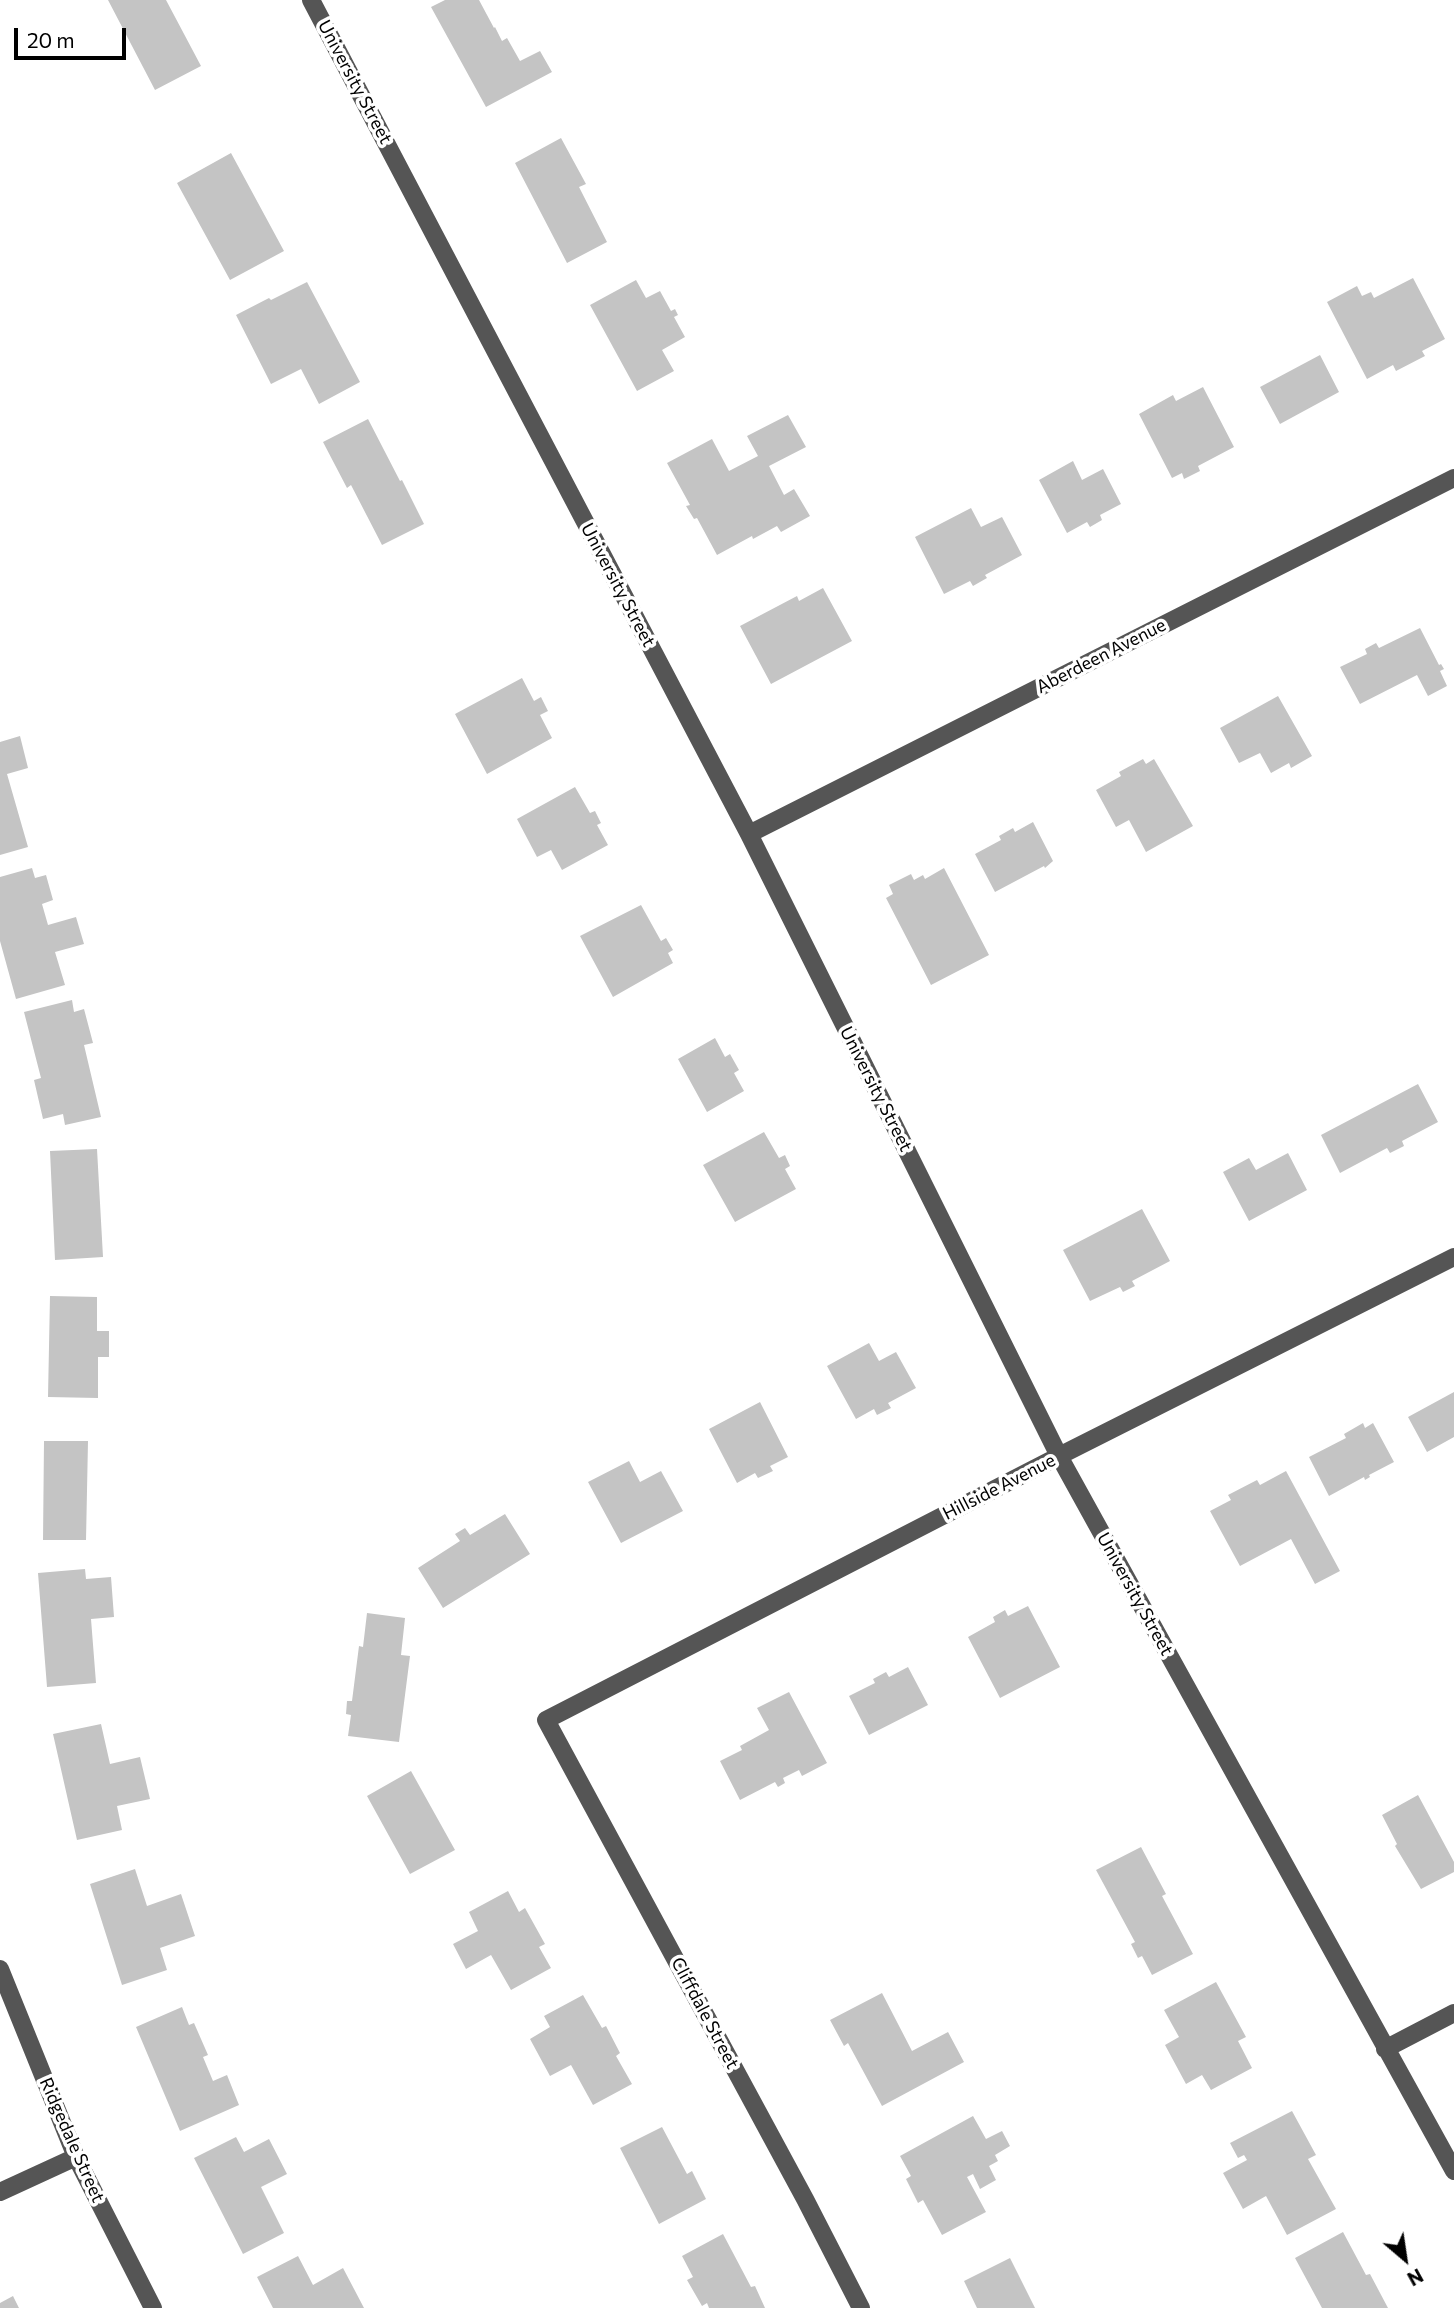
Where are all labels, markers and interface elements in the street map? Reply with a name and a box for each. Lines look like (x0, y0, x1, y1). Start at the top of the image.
scale bar (18, 14, 130, 58)
street label: University Street (313, 16, 397, 148)
text: 20 m (27, 27, 75, 52)
street label: University Street (576, 519, 660, 651)
street label: Aberdeen Avenue (1033, 614, 1169, 698)
street label: University Street (835, 1023, 917, 1155)
street label: Hillside Avenue (939, 1449, 1059, 1525)
street label: University Street (1092, 1529, 1178, 1659)
street label: Cliffdale Street (667, 1954, 743, 2072)
street label: Ridgedale Street (35, 2074, 109, 2206)
north arrow (1370, 2224, 1440, 2294)
text: N (1404, 2264, 1427, 2291)

